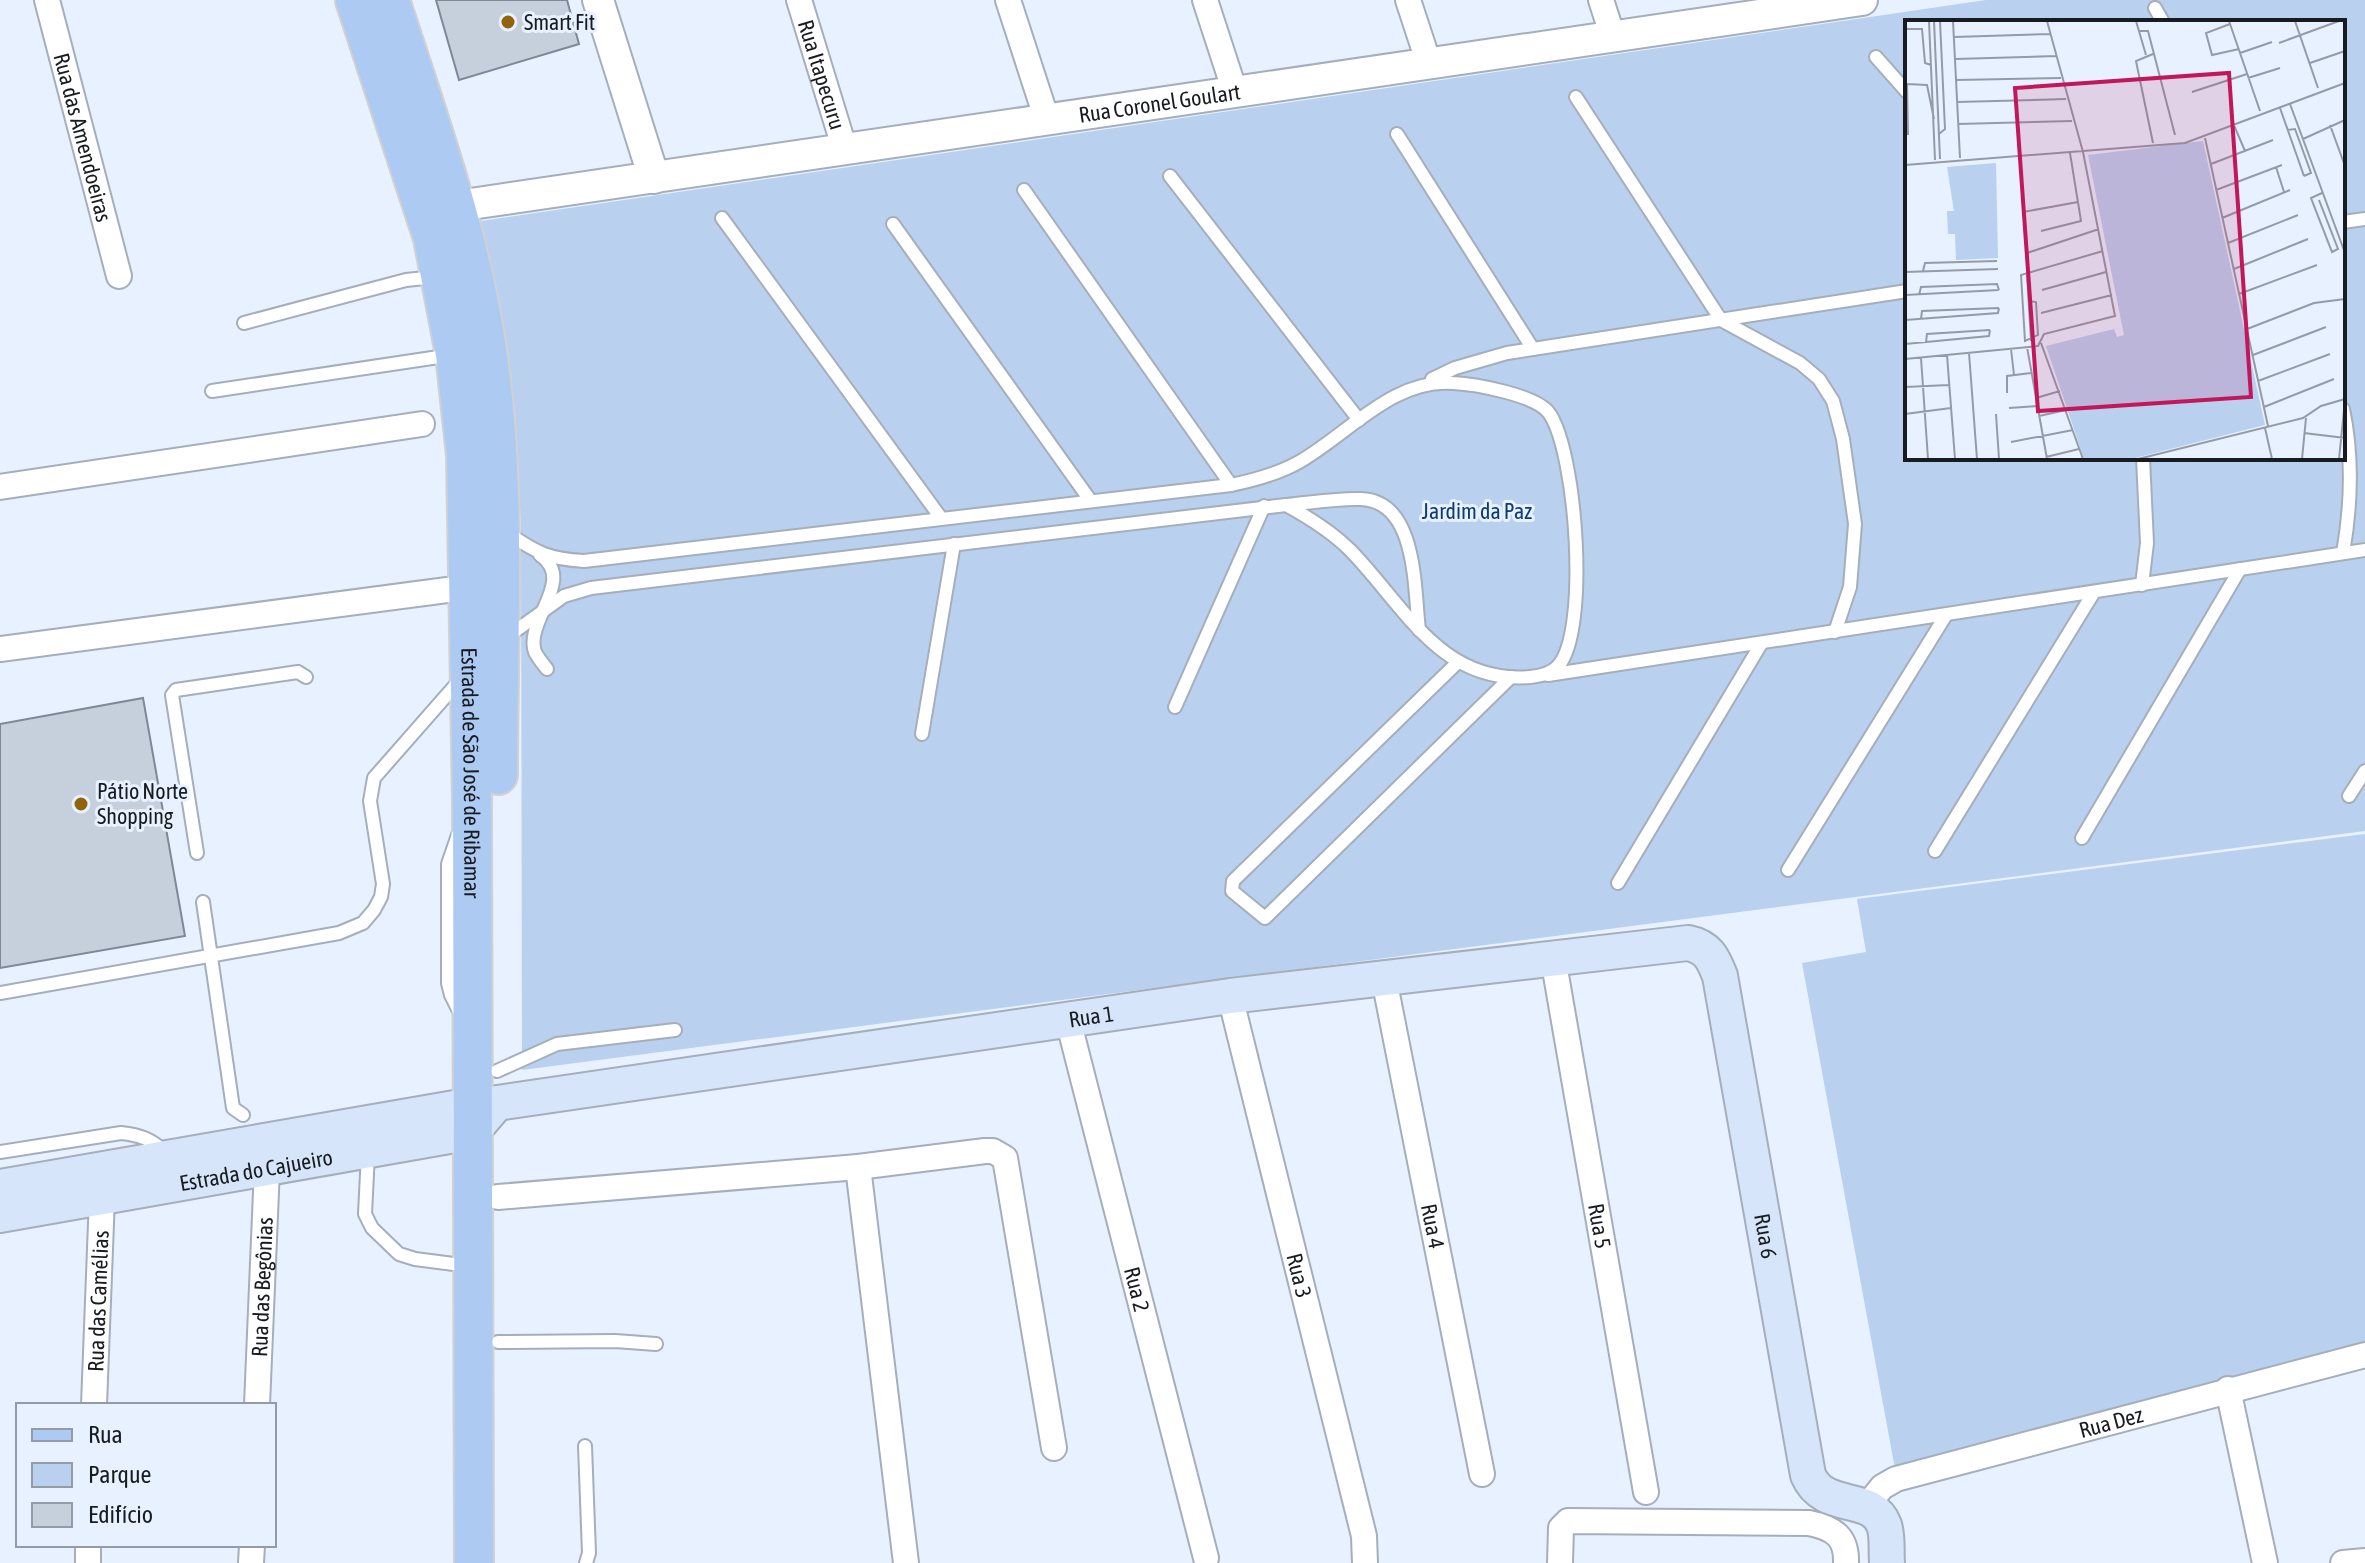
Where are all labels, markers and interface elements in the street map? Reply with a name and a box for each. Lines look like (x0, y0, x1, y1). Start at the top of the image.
place label: Smart Fit (524, 9, 595, 35)
marker: Smart Fit (499, 13, 517, 31)
street label: Rua Itapecuru (793, 17, 851, 133)
inset map (1905, 20, 2345, 460)
street label: Rua das Amendoeiras (48, 50, 117, 225)
street label: Rua Coronel Goulart (1077, 78, 1242, 128)
park label: Jardim da Paz (1422, 498, 1532, 524)
street label: Estrada de São José de Ribamar (456, 647, 485, 899)
place label: Pátio Norte Shopping (97, 778, 188, 829)
marker: Pátio Norte Shopping (72, 795, 90, 813)
street label: Rua 1 (1067, 1000, 1115, 1032)
street label: Estrada do Cajueiro (177, 1144, 335, 1196)
street label: Rua 4 (1416, 1201, 1450, 1251)
street label: Rua 5 (1583, 1201, 1616, 1250)
street label: Rua 6 (1749, 1211, 1783, 1260)
street label: Rua das Begônias (246, 1216, 278, 1358)
street label: Rua das Camélias (82, 1230, 114, 1372)
street label: Rua 3 (1281, 1250, 1317, 1301)
street label: Rua 2 (1119, 1264, 1155, 1314)
street label: Rua Dez (2076, 1401, 2146, 1443)
legend (16, 1403, 276, 1547)
text: Rua (88, 1421, 123, 1448)
text: Parque (88, 1461, 151, 1488)
text: Edifício (88, 1501, 153, 1528)

